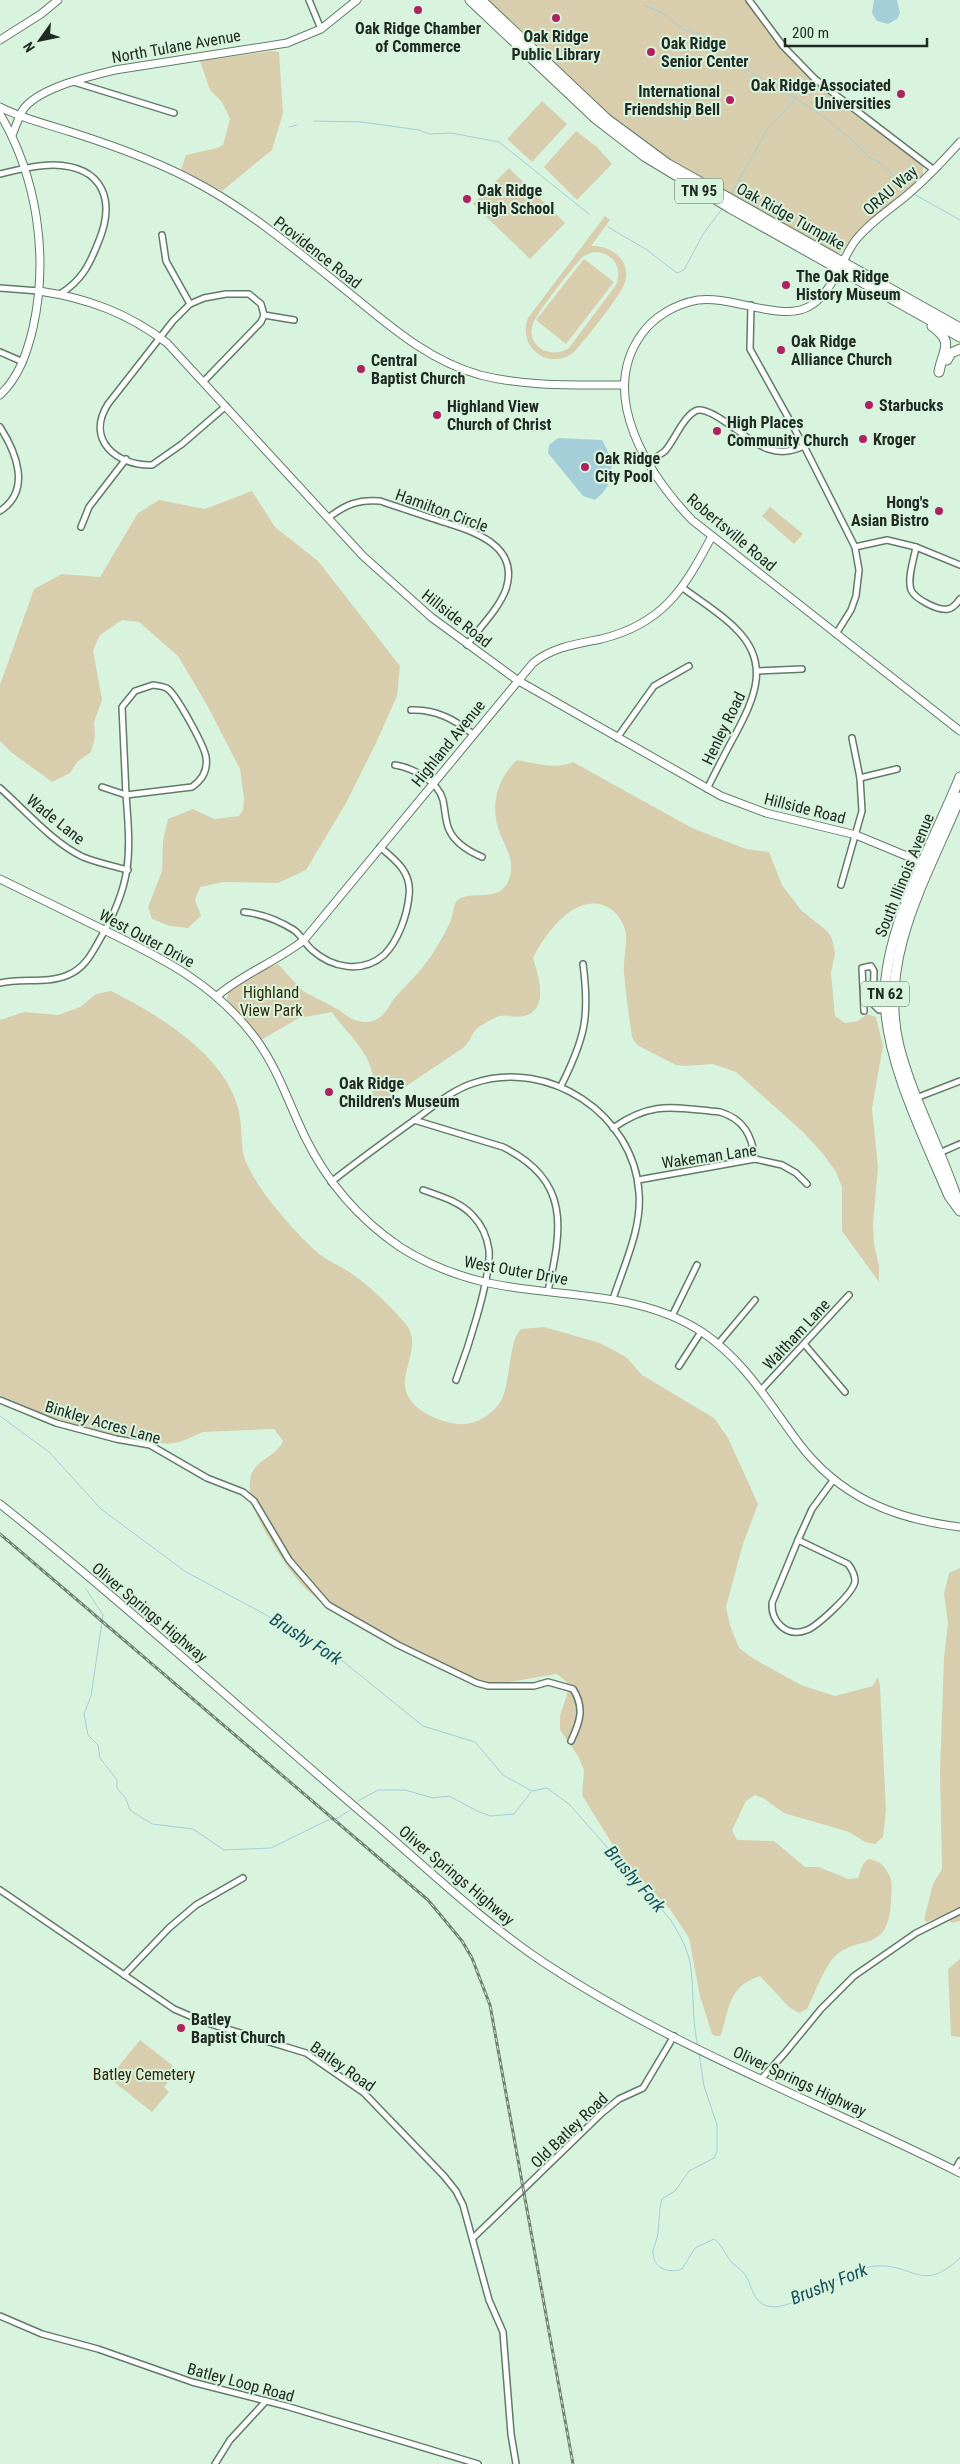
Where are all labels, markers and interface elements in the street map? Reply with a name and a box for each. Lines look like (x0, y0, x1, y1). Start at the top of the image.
marker: Oak Ridge Chamber of Commerce (412, 4, 424, 16)
marker: Oak Ridge Public Library (550, 12, 562, 24)
north arrow (15, 15, 65, 65)
scale bar (785, 15, 928, 47)
place label: Oak Ridge Chamber of Commerce (355, 19, 481, 56)
text: 200 m (792, 24, 829, 42)
street label: North Tulane Avenue (110, 26, 242, 67)
place label: Oak Ridge Public Library (512, 27, 600, 64)
place label: Oak Ridge Senior Center (661, 34, 749, 71)
text: N (20, 39, 38, 55)
marker: Oak Ridge Senior Center (645, 46, 657, 58)
place label: Oak Ridge Associated Universities (751, 76, 891, 113)
place label: International Friendship Bell (624, 82, 720, 119)
marker: Oak Ridge Associated Universities (895, 88, 907, 100)
marker: International Friendship Bell (724, 94, 736, 106)
street label: ORAU Way (859, 161, 922, 219)
road number: TN 95 (675, 178, 723, 204)
street label: Oak Ridge Turnpike (733, 179, 848, 254)
place label: Oak Ridge High School (477, 181, 554, 218)
marker: Oak Ridge High School (461, 193, 473, 205)
street label: Providence Road (270, 212, 365, 292)
place label: The Oak Ridge History Museum (796, 267, 901, 304)
marker: The Oak Ridge History Museum (780, 279, 792, 291)
place label: Oak Ridge Alliance Church (791, 332, 892, 369)
marker: Oak Ridge Alliance Church (775, 344, 787, 356)
place label: Central Baptist Church (371, 351, 466, 388)
marker: Central Baptist Church (355, 363, 367, 375)
place label: Starbucks (879, 396, 943, 415)
place label: Highland View Church of Christ (447, 397, 551, 434)
marker: Starbucks (863, 399, 875, 411)
marker: Highland View Church of Christ (431, 409, 443, 421)
place label: High Places Community Church (727, 413, 849, 450)
marker: High Places Community Church (711, 425, 723, 437)
place label: Kroger (873, 430, 916, 449)
marker: Kroger (857, 433, 869, 445)
place label: Oak Ridge City Pool (595, 449, 660, 486)
marker: Oak Ridge City Pool (579, 461, 591, 473)
street label: Hamilton Circle (393, 485, 491, 536)
street label: Robertsville Road (683, 490, 780, 575)
place label: Hong's Asian Bistro (851, 493, 929, 530)
marker: Hong's Asian Bistro (933, 505, 945, 517)
street label: Hillside Road (418, 585, 495, 651)
street label: Henley Road (698, 689, 749, 768)
street label: Highland Avenue (408, 696, 489, 790)
street label: Hillside Road (762, 789, 848, 828)
street label: Wade Lane (23, 790, 89, 849)
street label: South Illinois Avenue (871, 811, 938, 940)
street label: West Outer Drive (96, 905, 198, 972)
road number: TN 62 (861, 982, 909, 1006)
park label: Highland View Park (240, 983, 303, 1020)
place label: Oak Ridge Children's Museum (339, 1074, 460, 1111)
marker: Oak Ridge Children's Museum (323, 1086, 335, 1098)
street label: Wakeman Lane (660, 1140, 758, 1173)
street label: West Outer Drive (462, 1252, 569, 1289)
street label: Waltham Lane (759, 1295, 834, 1374)
street label: Binkley Acres Lane (43, 1397, 163, 1448)
street label: Oliver Springs Highway (88, 1559, 212, 1666)
water label: Brushy Fork (266, 1608, 347, 1670)
street label: Oliver Springs Highway (395, 1822, 519, 1929)
water label: Brushy Fork (601, 1841, 671, 1917)
place label: Batley Baptist Church (191, 2010, 286, 2047)
marker: Batley Baptist Church (175, 2022, 187, 2034)
street label: Batley Road (307, 2037, 379, 2096)
street label: Oliver Springs Highway (730, 2042, 870, 2121)
park label: Batley Cemetery (93, 2065, 196, 2084)
street label: Old Batley Road (527, 2089, 612, 2172)
water label: Brushy Fork (787, 2258, 871, 2308)
street label: Batley Loop Road (185, 2359, 296, 2406)

